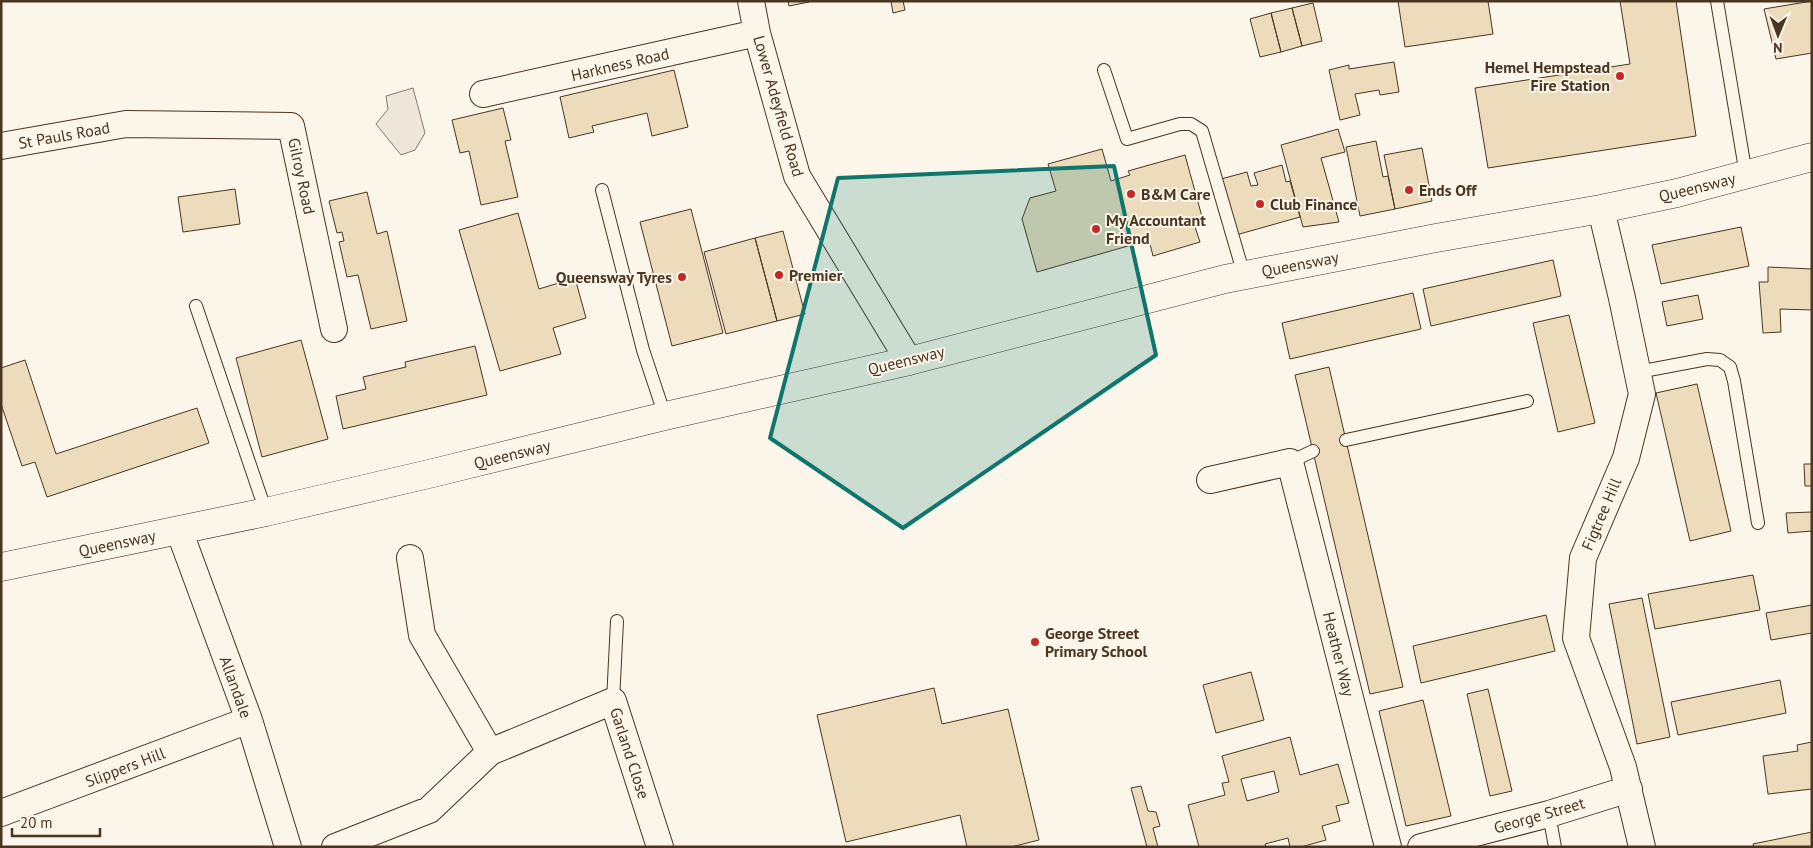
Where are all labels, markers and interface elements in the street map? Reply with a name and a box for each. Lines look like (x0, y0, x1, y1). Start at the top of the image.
north arrow (1753, 10, 1803, 60)
street label: Lower Adeyfield Road (749, 33, 809, 179)
text: N (1773, 39, 1783, 57)
street label: Harkness Road (569, 43, 671, 85)
place label: Hemel Hempstead Fire Station (1485, 57, 1610, 95)
marker: Hemel Hempstead Fire Station (1614, 70, 1626, 82)
street label: St Pauls Road (17, 117, 111, 153)
street label: Gilroy Road (284, 136, 320, 216)
street label: Queensway (1657, 168, 1738, 206)
place label: Ends Off (1419, 180, 1477, 200)
place label: B&M Care (1141, 184, 1211, 204)
marker: Ends Off (1403, 184, 1415, 196)
marker: B&M Care (1125, 188, 1137, 200)
place label: Club Finance (1270, 194, 1357, 214)
marker: Club Finance (1254, 198, 1266, 210)
place label: My Accountant Friend (1106, 210, 1206, 248)
marker: My Accountant Friend (1090, 223, 1102, 235)
street label: Queensway (1260, 247, 1341, 281)
place label: Premier (789, 265, 843, 285)
place label: Queensway Tyres (556, 267, 672, 287)
marker: Premier (773, 269, 785, 281)
marker: Queensway Tyres (676, 271, 688, 283)
street label: Queensway (866, 341, 947, 379)
street label: Queensway (472, 435, 553, 473)
street label: Figtree Hill (1577, 474, 1625, 553)
street label: Queensway (77, 525, 158, 561)
street label: Heather Way (1319, 610, 1359, 699)
place label: George Street Primary School (1045, 623, 1147, 661)
marker: George Street Primary School (1029, 636, 1041, 648)
street label: Allandale (216, 653, 256, 721)
street label: Garland Close (606, 705, 654, 801)
street label: Slippers Hill (82, 743, 168, 791)
street label: George Street (1491, 792, 1587, 838)
scale bar (12, 806, 100, 838)
text: 20 m (20, 813, 53, 832)

